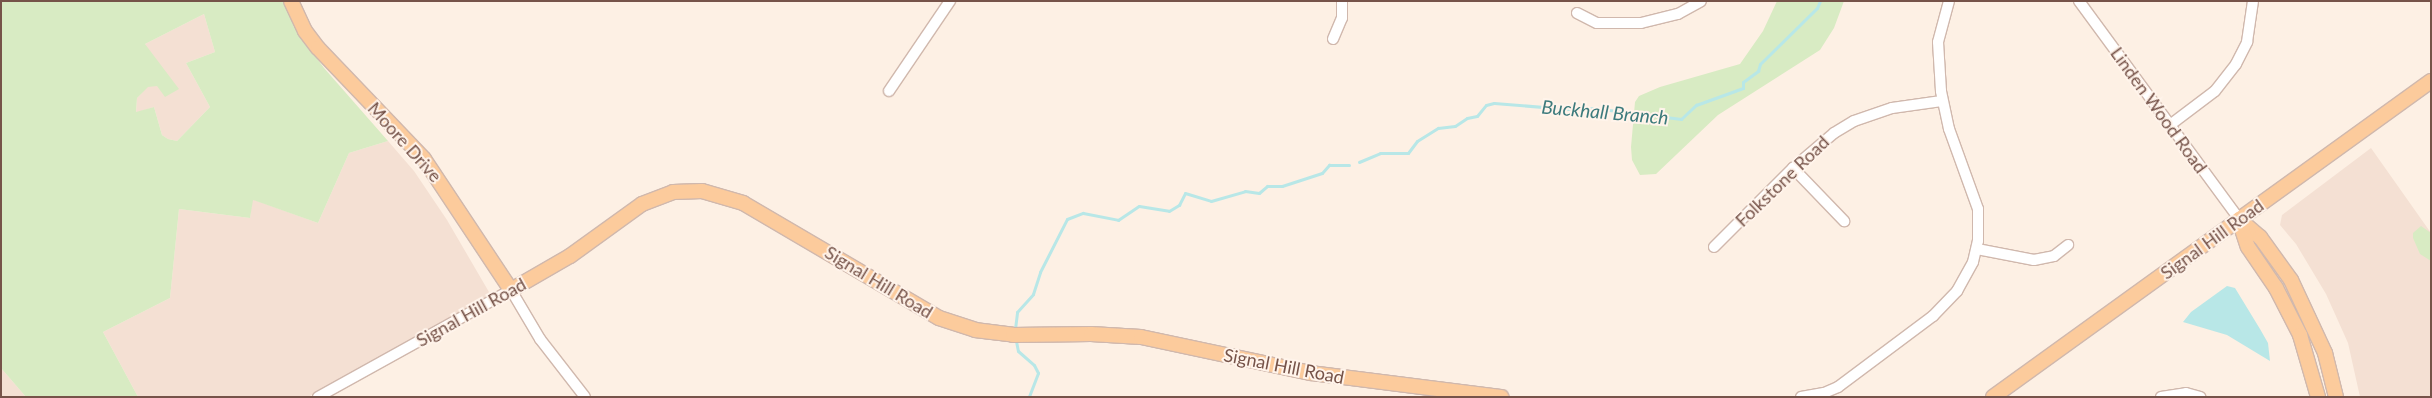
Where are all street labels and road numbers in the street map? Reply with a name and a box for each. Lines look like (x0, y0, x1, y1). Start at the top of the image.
street label: Linden Wood Road (2106, 43, 2212, 177)
street label: Moore Drive (363, 98, 447, 186)
street label: Folkstone Road (1731, 131, 1833, 231)
street label: Signal Hill Road (2156, 194, 2268, 284)
street label: Signal Hill Road (821, 241, 937, 323)
street label: Signal Hill Road (412, 273, 530, 351)
street label: Signal Hill Road (1222, 344, 1346, 388)

